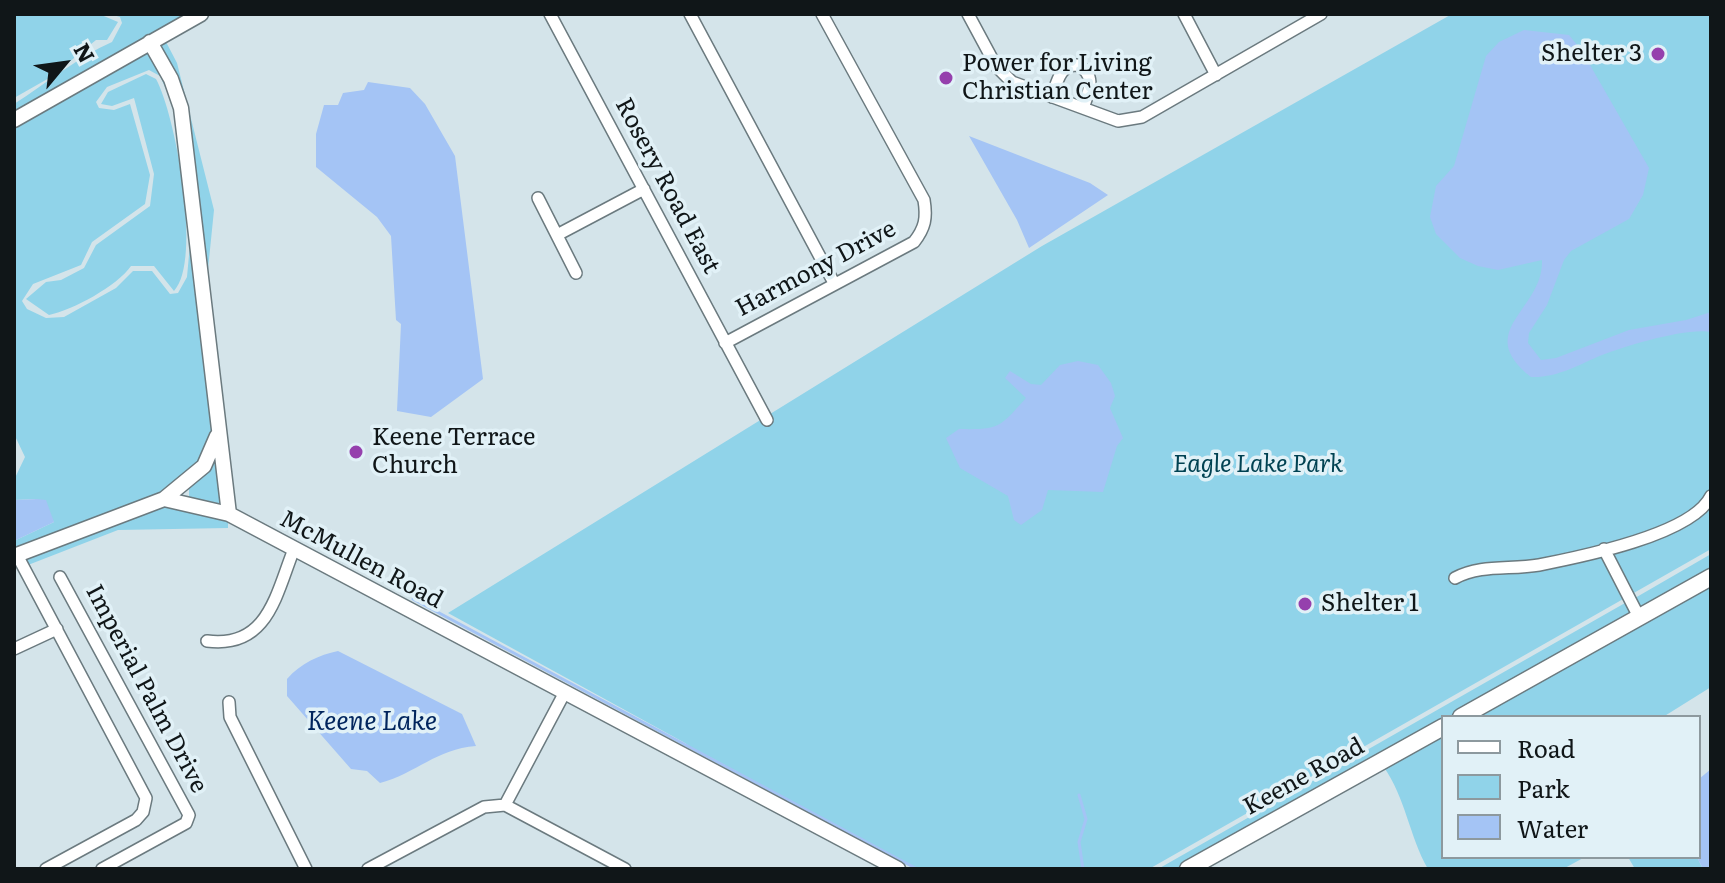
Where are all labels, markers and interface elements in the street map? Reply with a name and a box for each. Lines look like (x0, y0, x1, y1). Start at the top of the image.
north arrow (24, 24, 104, 104)
text: N (67, 36, 104, 68)
place label: Shelter 3 (1541, 40, 1642, 68)
marker: Shelter 3 (1649, 45, 1667, 63)
place label: Power for Living Christian Center (962, 50, 1153, 106)
marker: Power for Living Christian Center (937, 69, 955, 87)
street label: Rosery Road East (609, 93, 725, 279)
street label: Harmony Drive (731, 215, 901, 323)
place label: Keene Terrace Church (372, 424, 535, 480)
marker: Keene Terrace Church (347, 443, 365, 461)
park label: Eagle Lake Park (1173, 451, 1343, 479)
street label: McMullen Road (274, 505, 448, 615)
street label: Imperial Palm Drive (79, 580, 213, 798)
place label: Shelter 1 (1321, 590, 1419, 618)
marker: Shelter 1 (1296, 595, 1314, 613)
water label: Keene Lake (307, 706, 437, 738)
legend (1441, 715, 1701, 859)
text: Road (1517, 730, 1575, 765)
street label: Keene Road (1239, 732, 1369, 822)
text: Park (1517, 770, 1570, 805)
text: Water (1517, 810, 1588, 845)

